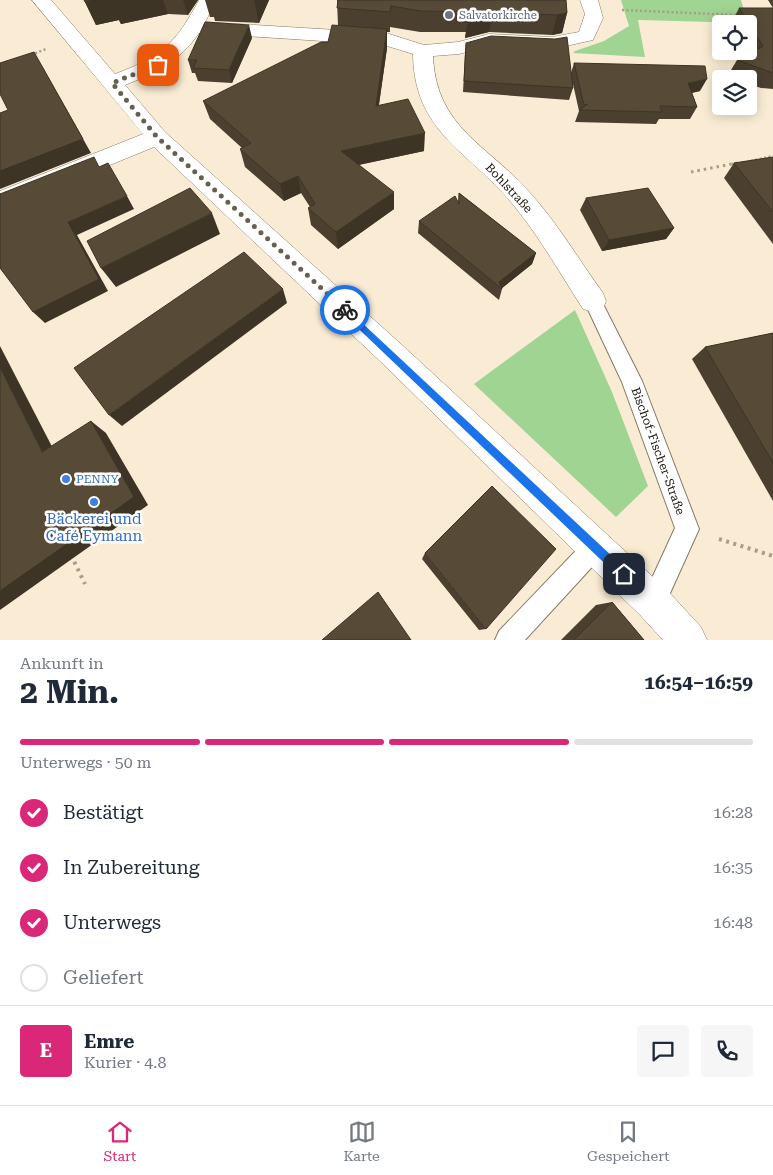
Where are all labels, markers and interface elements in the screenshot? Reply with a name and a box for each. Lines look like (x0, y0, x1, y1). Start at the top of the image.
marker: Salvatorkirche (443, 9, 455, 21)
place label: Salvatorkirche (459, 9, 537, 22)
map controls (712, 15, 757, 115)
button: locate (712, 15, 757, 60)
pin (137, 44, 179, 86)
icon: bag (144, 51, 172, 79)
button: layers (712, 70, 757, 115)
street label: Bohlstraße (483, 160, 536, 216)
courier (320, 285, 370, 335)
icon: bike (331, 296, 359, 324)
street label: Bischof-Fischer-Straße (628, 385, 688, 517)
place label: PENNY (76, 472, 120, 486)
marker: PENNY (60, 473, 72, 485)
marker: Bäckerei und Café Eymann (88, 496, 100, 508)
place label: Bäckerei und Café Eymann (46, 510, 142, 545)
pin (603, 553, 645, 595)
icon: home (610, 560, 638, 588)
text: Ankunft in (20, 654, 104, 673)
text: 16:54–16:59 (644, 671, 753, 694)
text: 2 Min. (20, 673, 119, 711)
text: Unterwegs · 50 m (20, 753, 151, 772)
icon: check (20, 799, 48, 827)
text: Bestätigt (63, 801, 144, 824)
text: 16:28 (713, 803, 753, 822)
icon: check (20, 854, 48, 882)
text: In Zubereitung (63, 856, 200, 879)
text: 16:35 (713, 858, 753, 877)
icon: check (20, 909, 48, 937)
text: Unterwegs (63, 911, 161, 934)
text: 16:48 (713, 913, 753, 932)
text: Geliefert (63, 966, 144, 989)
button: chat (637, 1025, 689, 1077)
button: phone (701, 1025, 753, 1077)
text: Emre (84, 1030, 134, 1053)
text: E (40, 1039, 52, 1062)
text: Kurier · 4.8 (84, 1053, 166, 1072)
tab: Start (104, 1118, 136, 1164)
tab: Karte (343, 1118, 380, 1164)
tab: Gespeichert (587, 1118, 669, 1164)

